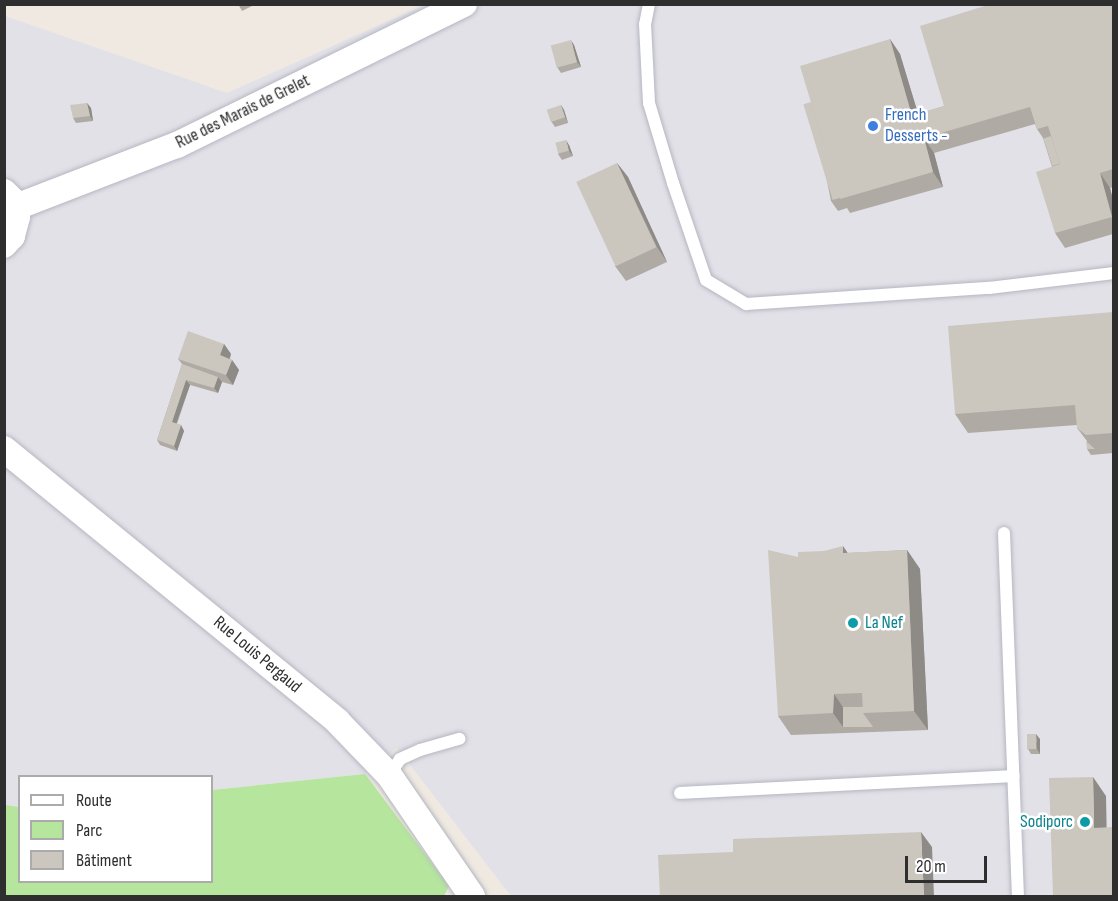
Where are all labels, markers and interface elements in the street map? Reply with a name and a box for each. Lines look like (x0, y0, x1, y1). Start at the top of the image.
street label: Rue des Marais de Grelet (172, 70, 314, 154)
place label: French Desserts - (885, 105, 948, 148)
marker: French Desserts - (866, 119, 880, 133)
street label: Rue Louis Pergaud (209, 612, 305, 698)
place label: La Nef (865, 612, 903, 634)
marker: La Nef (846, 616, 860, 630)
legend (18, 775, 213, 883)
text: Route (76, 790, 112, 811)
place label: Sodiporc (1020, 811, 1073, 833)
marker: Sodiporc (1078, 815, 1092, 829)
text: Parc (76, 820, 102, 841)
scale bar (908, 844, 990, 882)
text: Bâtiment (76, 850, 132, 871)
text: 20 m (916, 856, 946, 877)

